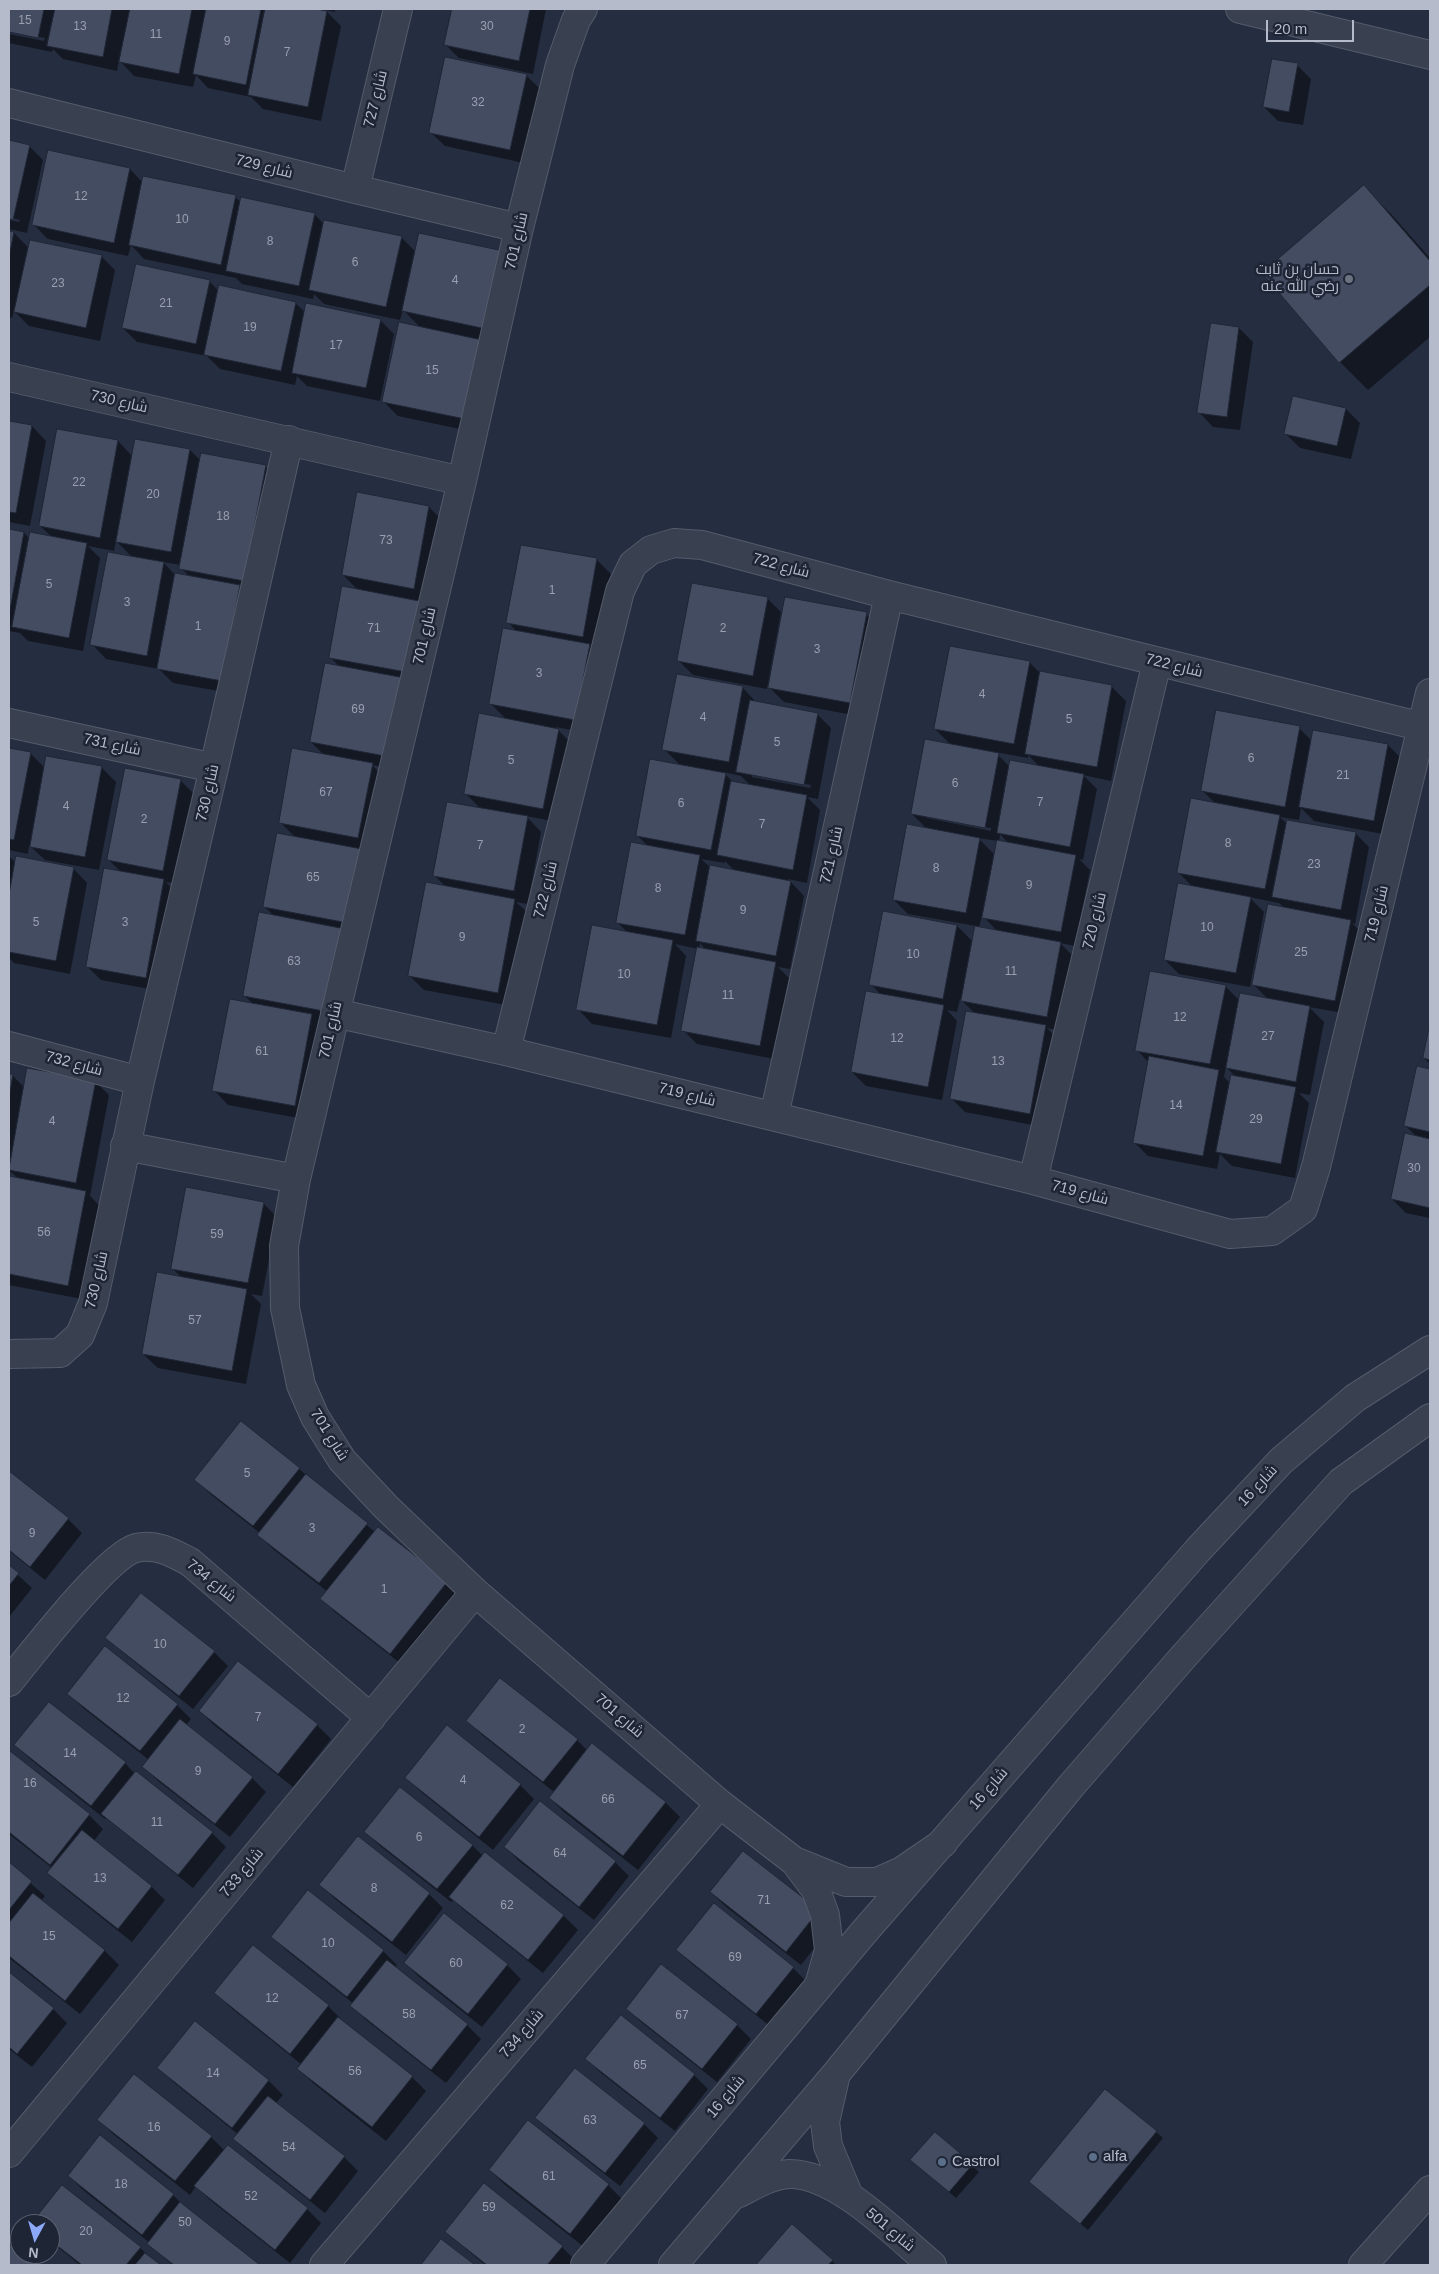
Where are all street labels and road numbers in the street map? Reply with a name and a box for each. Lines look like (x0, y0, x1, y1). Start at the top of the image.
street label: شارع 727 (360, 69, 392, 129)
street label: شارع 729 (234, 151, 294, 183)
street label: شارع 701 (502, 211, 532, 271)
street label: شارع 730 (89, 387, 149, 417)
street label: شارع 722 (751, 550, 811, 582)
street label: شارع 701 (410, 606, 440, 666)
street label: شارع 722 (1144, 650, 1204, 682)
street label: شارع 731 (82, 730, 142, 760)
street label: شارع 730 (193, 763, 223, 823)
street label: شارع 721 (817, 825, 847, 885)
street label: شارع 722 (530, 860, 562, 920)
street label: شارع 719 (1361, 884, 1393, 944)
street label: شارع 720 (1079, 891, 1111, 951)
street label: شارع 701 (316, 1000, 346, 1060)
street label: شارع 732 (44, 1048, 104, 1080)
street label: شارع 719 (657, 1079, 717, 1111)
street label: شارع 719 (1050, 1177, 1110, 1209)
street label: شارع 730 (82, 1250, 112, 1310)
street label: شارع 701 (306, 1406, 352, 1464)
street label: شارع 16 (1234, 1462, 1282, 1510)
street label: شارع 734 (183, 1556, 239, 1606)
street label: شارع 701 (591, 1690, 647, 1742)
street label: شارع 16 (966, 1764, 1012, 1814)
street label: شارع 733 (216, 1845, 268, 1901)
street label: شارع 734 (496, 2006, 548, 2062)
street label: شارع 16 (703, 2072, 749, 2122)
street label: شارع 501 (862, 2204, 918, 2256)

